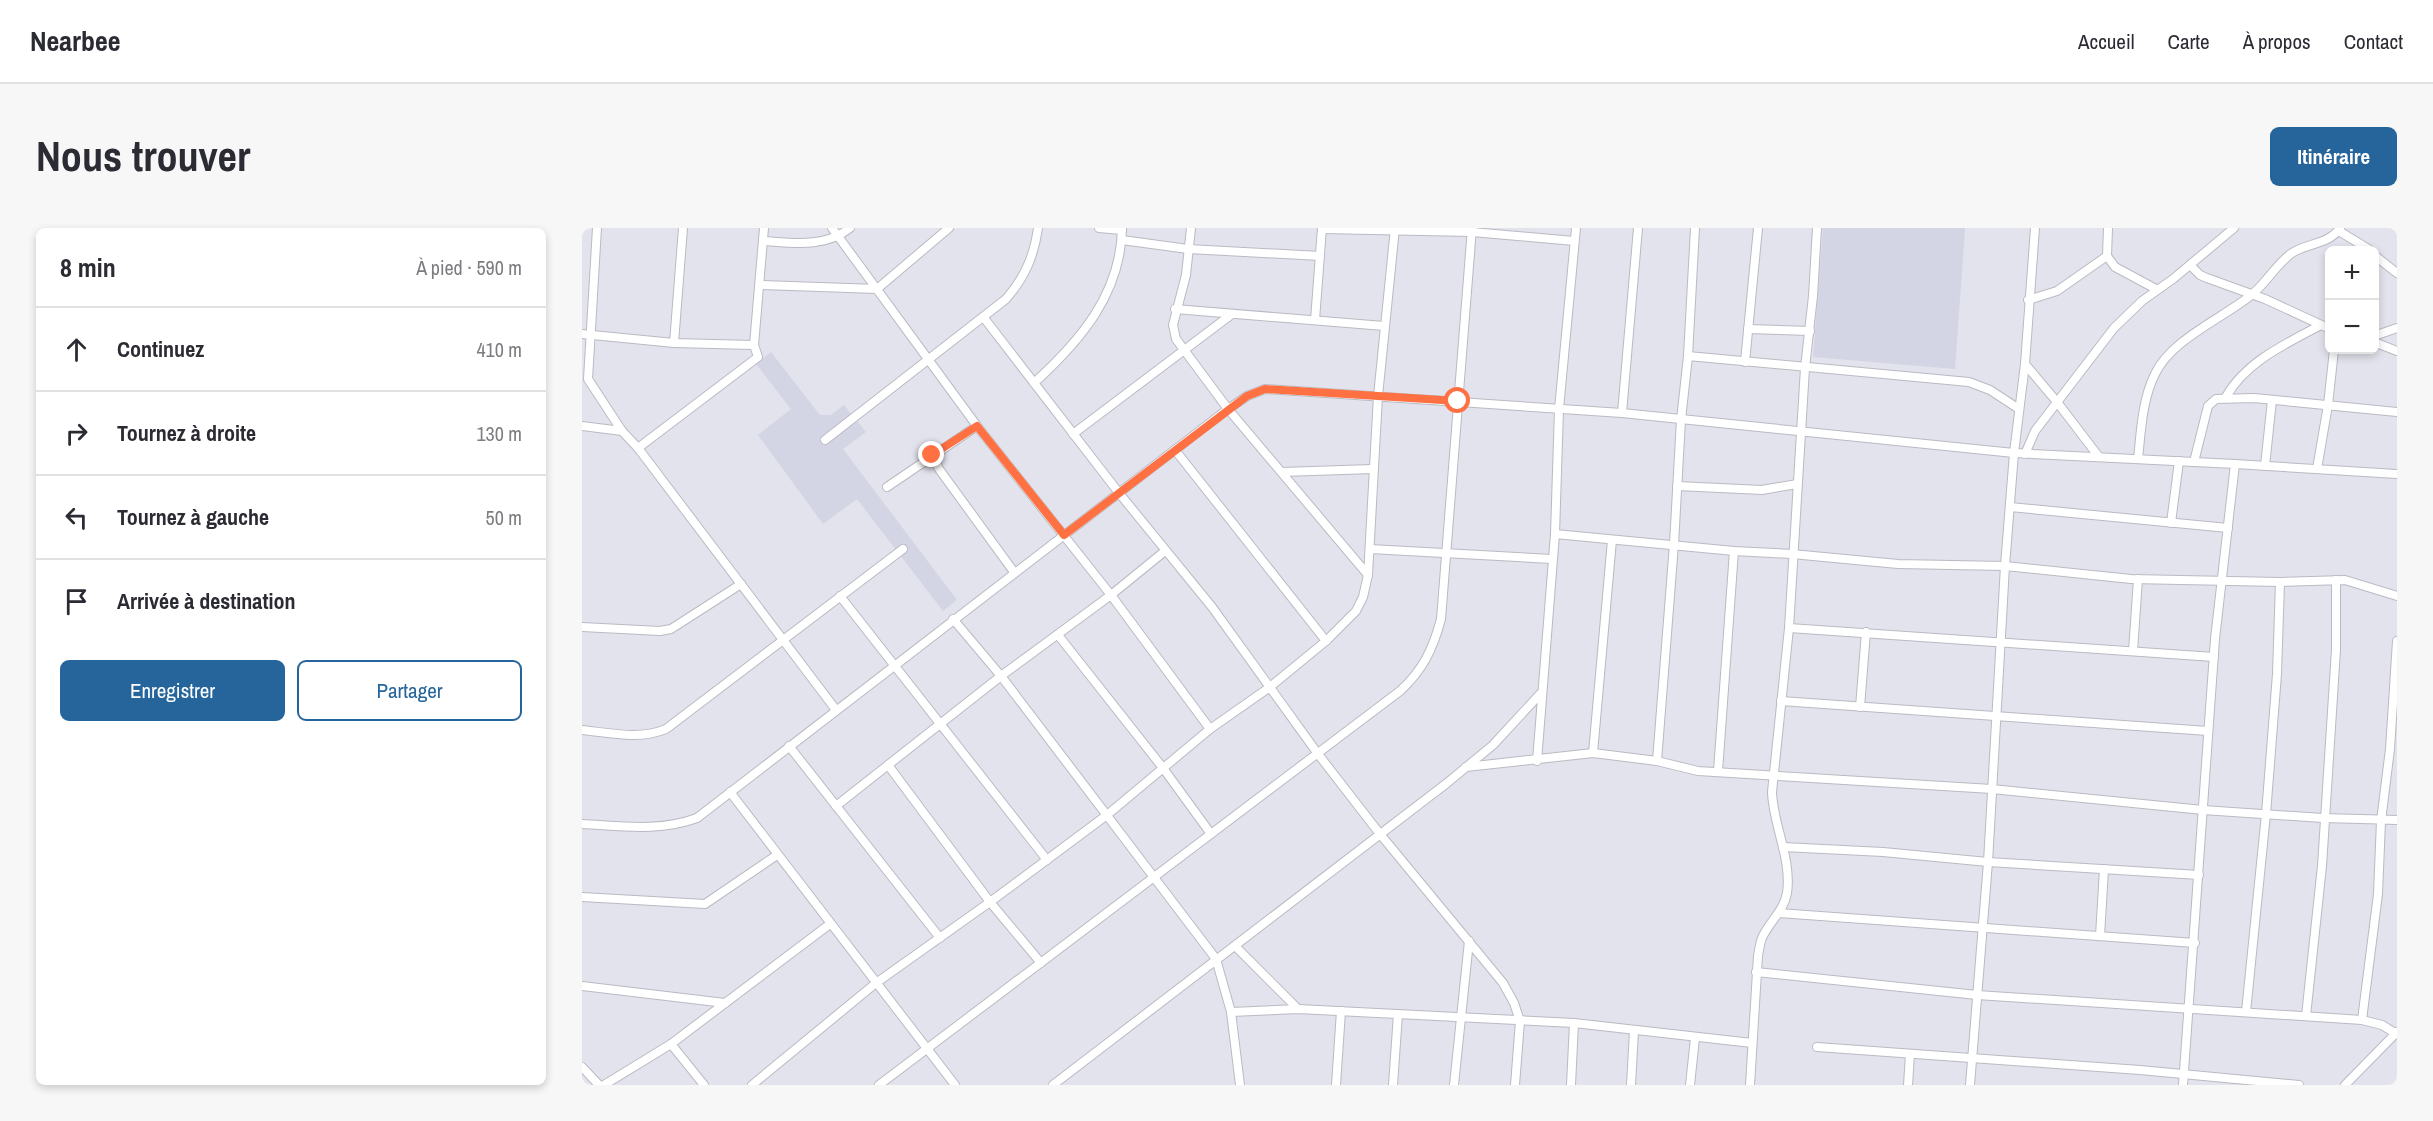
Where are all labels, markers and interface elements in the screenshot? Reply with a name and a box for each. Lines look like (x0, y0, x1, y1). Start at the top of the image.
text: Nearbee (30, 22, 121, 60)
text: Accueil (2078, 27, 2135, 56)
text: Carte (2168, 27, 2210, 56)
text: À propos (2243, 27, 2311, 56)
text: Contact (2344, 27, 2403, 56)
button: Itinéraire (2270, 127, 2397, 186)
text: Nous trouver (36, 128, 250, 184)
map controls (2325, 246, 2379, 354)
button: + (2325, 246, 2379, 300)
text: 8 min (60, 250, 116, 285)
text: À pied · 590 m (416, 254, 522, 281)
button: − (2325, 300, 2379, 354)
icon: ahead (60, 333, 93, 366)
text: Continuez (117, 334, 204, 364)
text: 410 m (476, 336, 522, 363)
route start (1444, 387, 1470, 413)
icon: right (60, 417, 93, 450)
text: Tournez à droite (117, 418, 256, 448)
text: 130 m (476, 420, 522, 447)
route end (918, 441, 944, 467)
icon: left (60, 501, 93, 534)
text: Tournez à gauche (117, 502, 269, 532)
text: 50 m (486, 504, 522, 531)
icon: arrive (60, 585, 93, 618)
text: Arrivée à destination (117, 586, 295, 616)
button: Enregistrer (60, 660, 285, 721)
button: Partager (297, 660, 522, 721)

